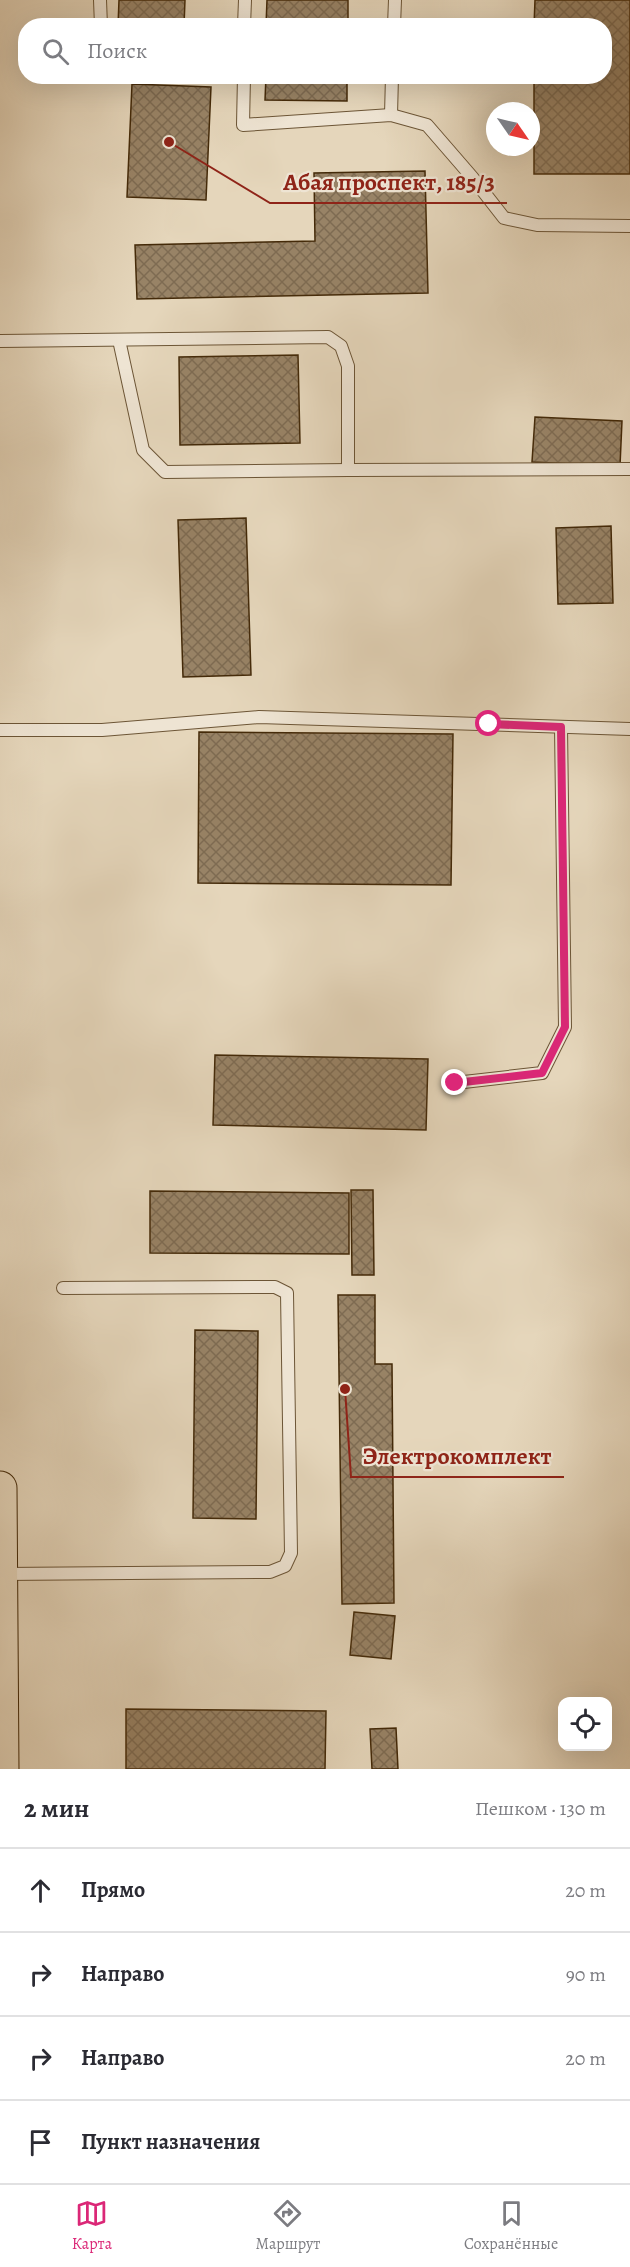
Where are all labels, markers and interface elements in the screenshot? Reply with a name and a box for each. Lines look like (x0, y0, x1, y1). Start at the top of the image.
search box (18, 18, 612, 84)
icon: search (39, 35, 72, 68)
text: Поиск (87, 36, 147, 66)
north arrow (486, 102, 540, 156)
callout: Абая проспект, 185/3 (270, 161, 507, 203)
text: Абая проспект, 185/3 (282, 166, 495, 198)
route start (475, 710, 501, 736)
route end (441, 1069, 467, 1095)
callout: Электрокомплект (351, 1435, 564, 1477)
text: Электрокомплект (362, 1440, 552, 1472)
map controls (558, 1697, 612, 1751)
button: locate (558, 1697, 612, 1751)
text: 2 мин (24, 1791, 89, 1826)
text: Пешком · 130 m (475, 1795, 606, 1822)
icon: ahead (24, 1874, 57, 1907)
text: Прямо (81, 1875, 145, 1905)
text: 20 m (565, 1877, 606, 1904)
icon: right (24, 1958, 57, 1991)
text: Направо (81, 1959, 164, 1989)
text: 90 m (566, 1961, 606, 1988)
icon: right (24, 2042, 57, 2075)
text: Направо (81, 2043, 164, 2073)
text: 20 m (565, 2045, 606, 2072)
icon: arrive (24, 2126, 57, 2159)
text: Пункт назначения (81, 2127, 260, 2157)
tab: Карта (72, 2197, 112, 2255)
tab: Маршрут (256, 2197, 320, 2255)
tab: Сохранённые (464, 2197, 558, 2255)

